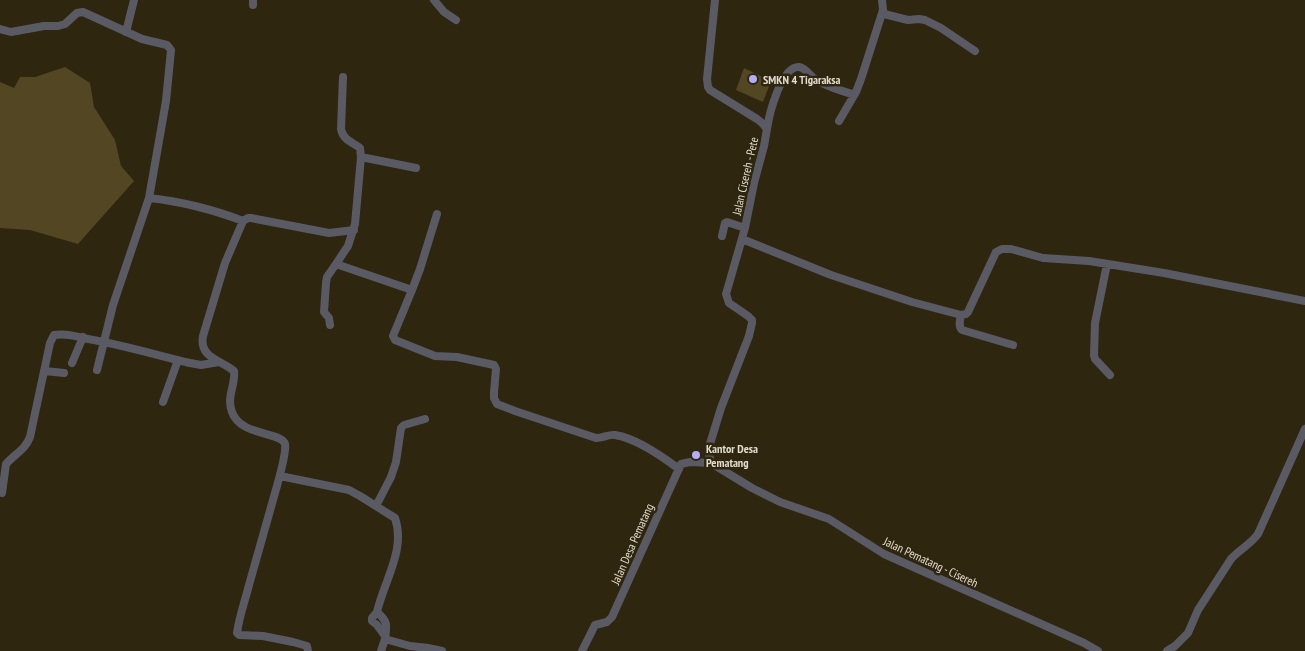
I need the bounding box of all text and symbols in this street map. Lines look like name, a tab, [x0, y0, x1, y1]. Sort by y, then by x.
place label: SMKN 4 Tigaraksa	[763, 72, 841, 87]
marker: SMKN 4 Tigaraksa	[747, 73, 759, 85]
street label: Jalan Cisereh - Pete	[729, 136, 761, 217]
place label: Kantor Desa Pematang	[706, 441, 758, 470]
marker: Kantor Desa Pematang	[690, 449, 702, 461]
street label: Jalan Desa Pematang	[607, 501, 657, 588]
street label: Jalan Pematang - Cisereh	[880, 533, 981, 590]

